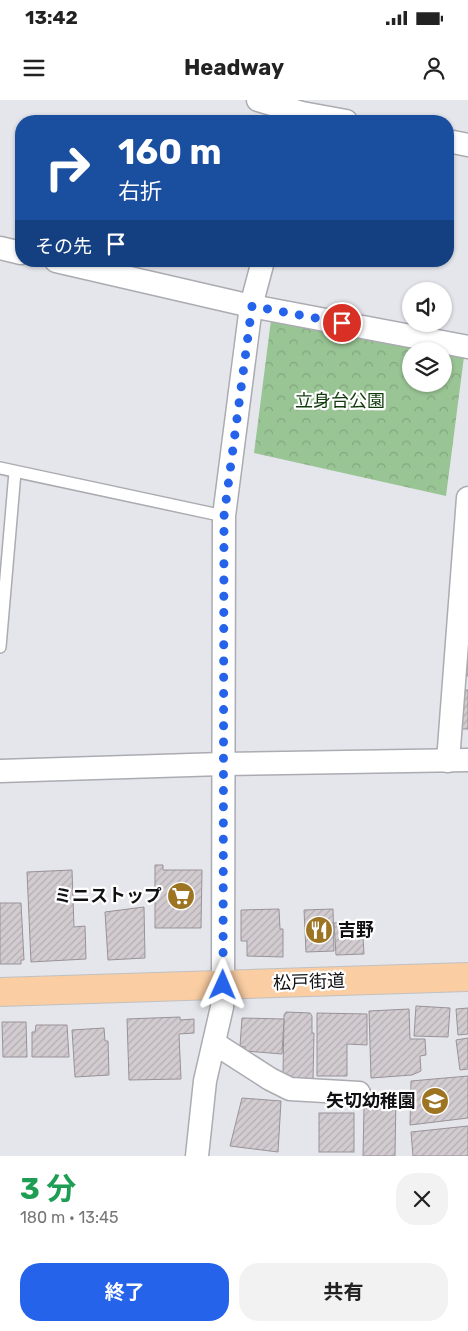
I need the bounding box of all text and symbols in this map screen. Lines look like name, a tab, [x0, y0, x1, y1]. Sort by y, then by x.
text: 13:42	[25, 6, 78, 29]
icon: menu	[20, 54, 48, 82]
text: Headway	[184, 54, 284, 81]
icon: person	[420, 54, 448, 82]
text: 160 m	[118, 131, 222, 173]
icon: right	[35, 135, 100, 200]
text: 右折	[118, 178, 162, 205]
icon: arrive	[102, 230, 130, 258]
text: その先	[35, 235, 92, 258]
map controls	[402, 282, 452, 392]
button: sound	[402, 282, 452, 332]
pin	[321, 302, 363, 344]
icon: arrive	[328, 309, 356, 337]
button: layers	[402, 342, 452, 392]
park label: 立身台公園	[295, 390, 385, 412]
supermarket icon: ミニストップ	[166, 881, 196, 911]
place label: ミニストップ	[54, 885, 162, 907]
restaurant icon: 吉野	[304, 915, 334, 945]
place label: 吉野	[338, 919, 374, 941]
position arrow	[196, 958, 248, 1010]
street label: 松戸街道	[273, 970, 345, 994]
school or university icon: 矢切幼稚園	[420, 1086, 450, 1116]
place label: 矢切幼稚園	[326, 1090, 416, 1112]
text: 3 分	[20, 1171, 76, 1207]
button: close	[396, 1173, 448, 1225]
text: 180 m · 13:45	[20, 1208, 118, 1227]
button: 終了	[20, 1263, 229, 1321]
button: 共有	[239, 1263, 448, 1321]

